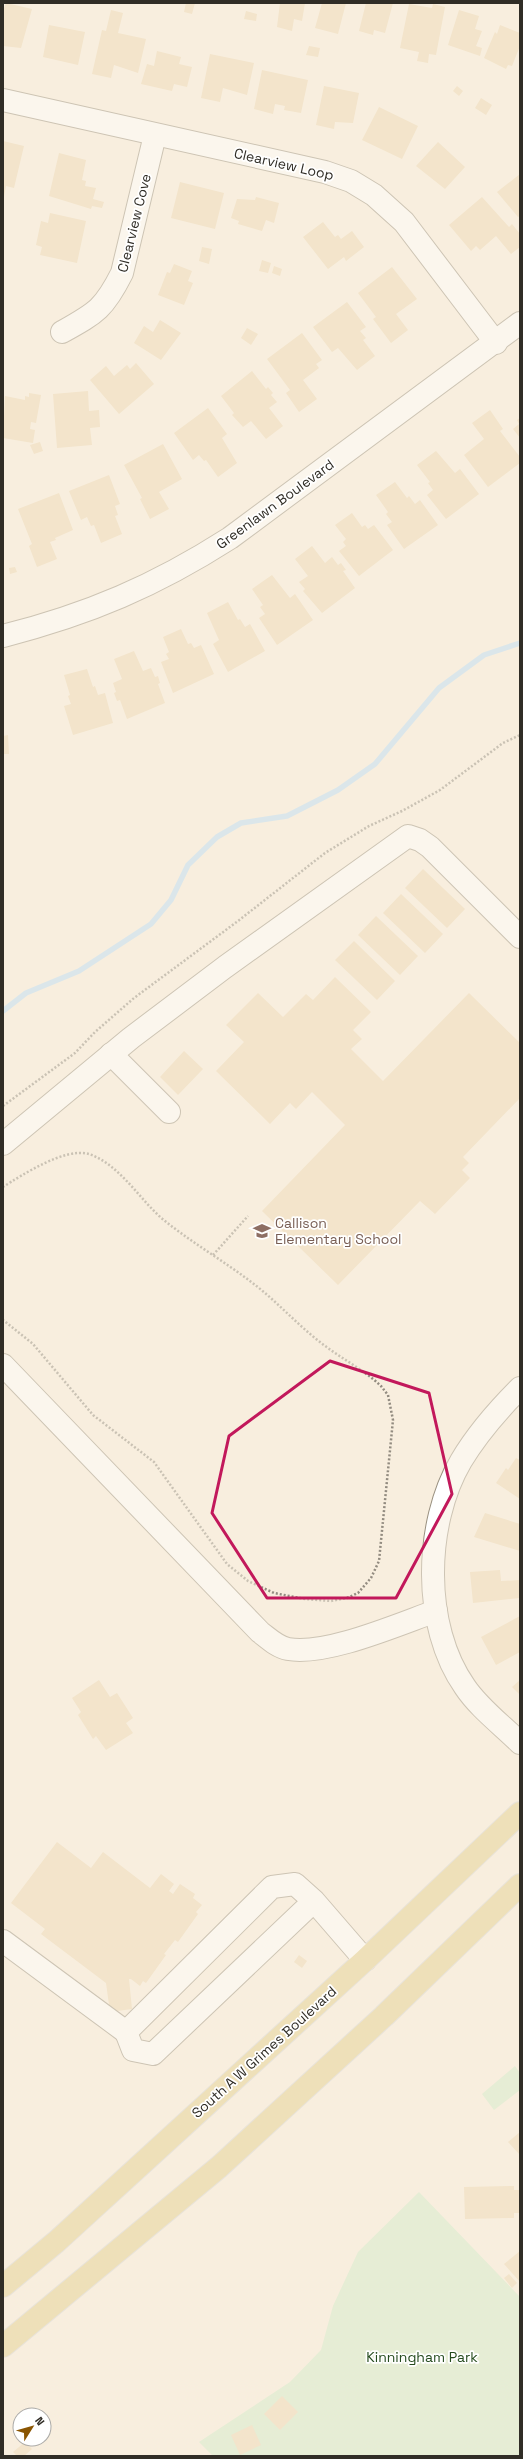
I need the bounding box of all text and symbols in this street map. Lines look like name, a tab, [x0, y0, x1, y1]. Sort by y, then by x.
street label: Clearview Loop	[232, 144, 336, 184]
street label: Clearview Cove	[113, 172, 155, 274]
street label: Greenlawn Boulevard	[212, 455, 338, 553]
place label: Callison Elementary School	[275, 1214, 401, 1248]
school or university icon: Callison Elementary School	[252, 1221, 272, 1241]
street label: South A W Grimes Boulevard	[188, 1982, 340, 2122]
park label: Kinningham Park	[366, 2348, 478, 2366]
north arrow	[12, 2407, 52, 2447]
text: N	[32, 2414, 48, 2428]

